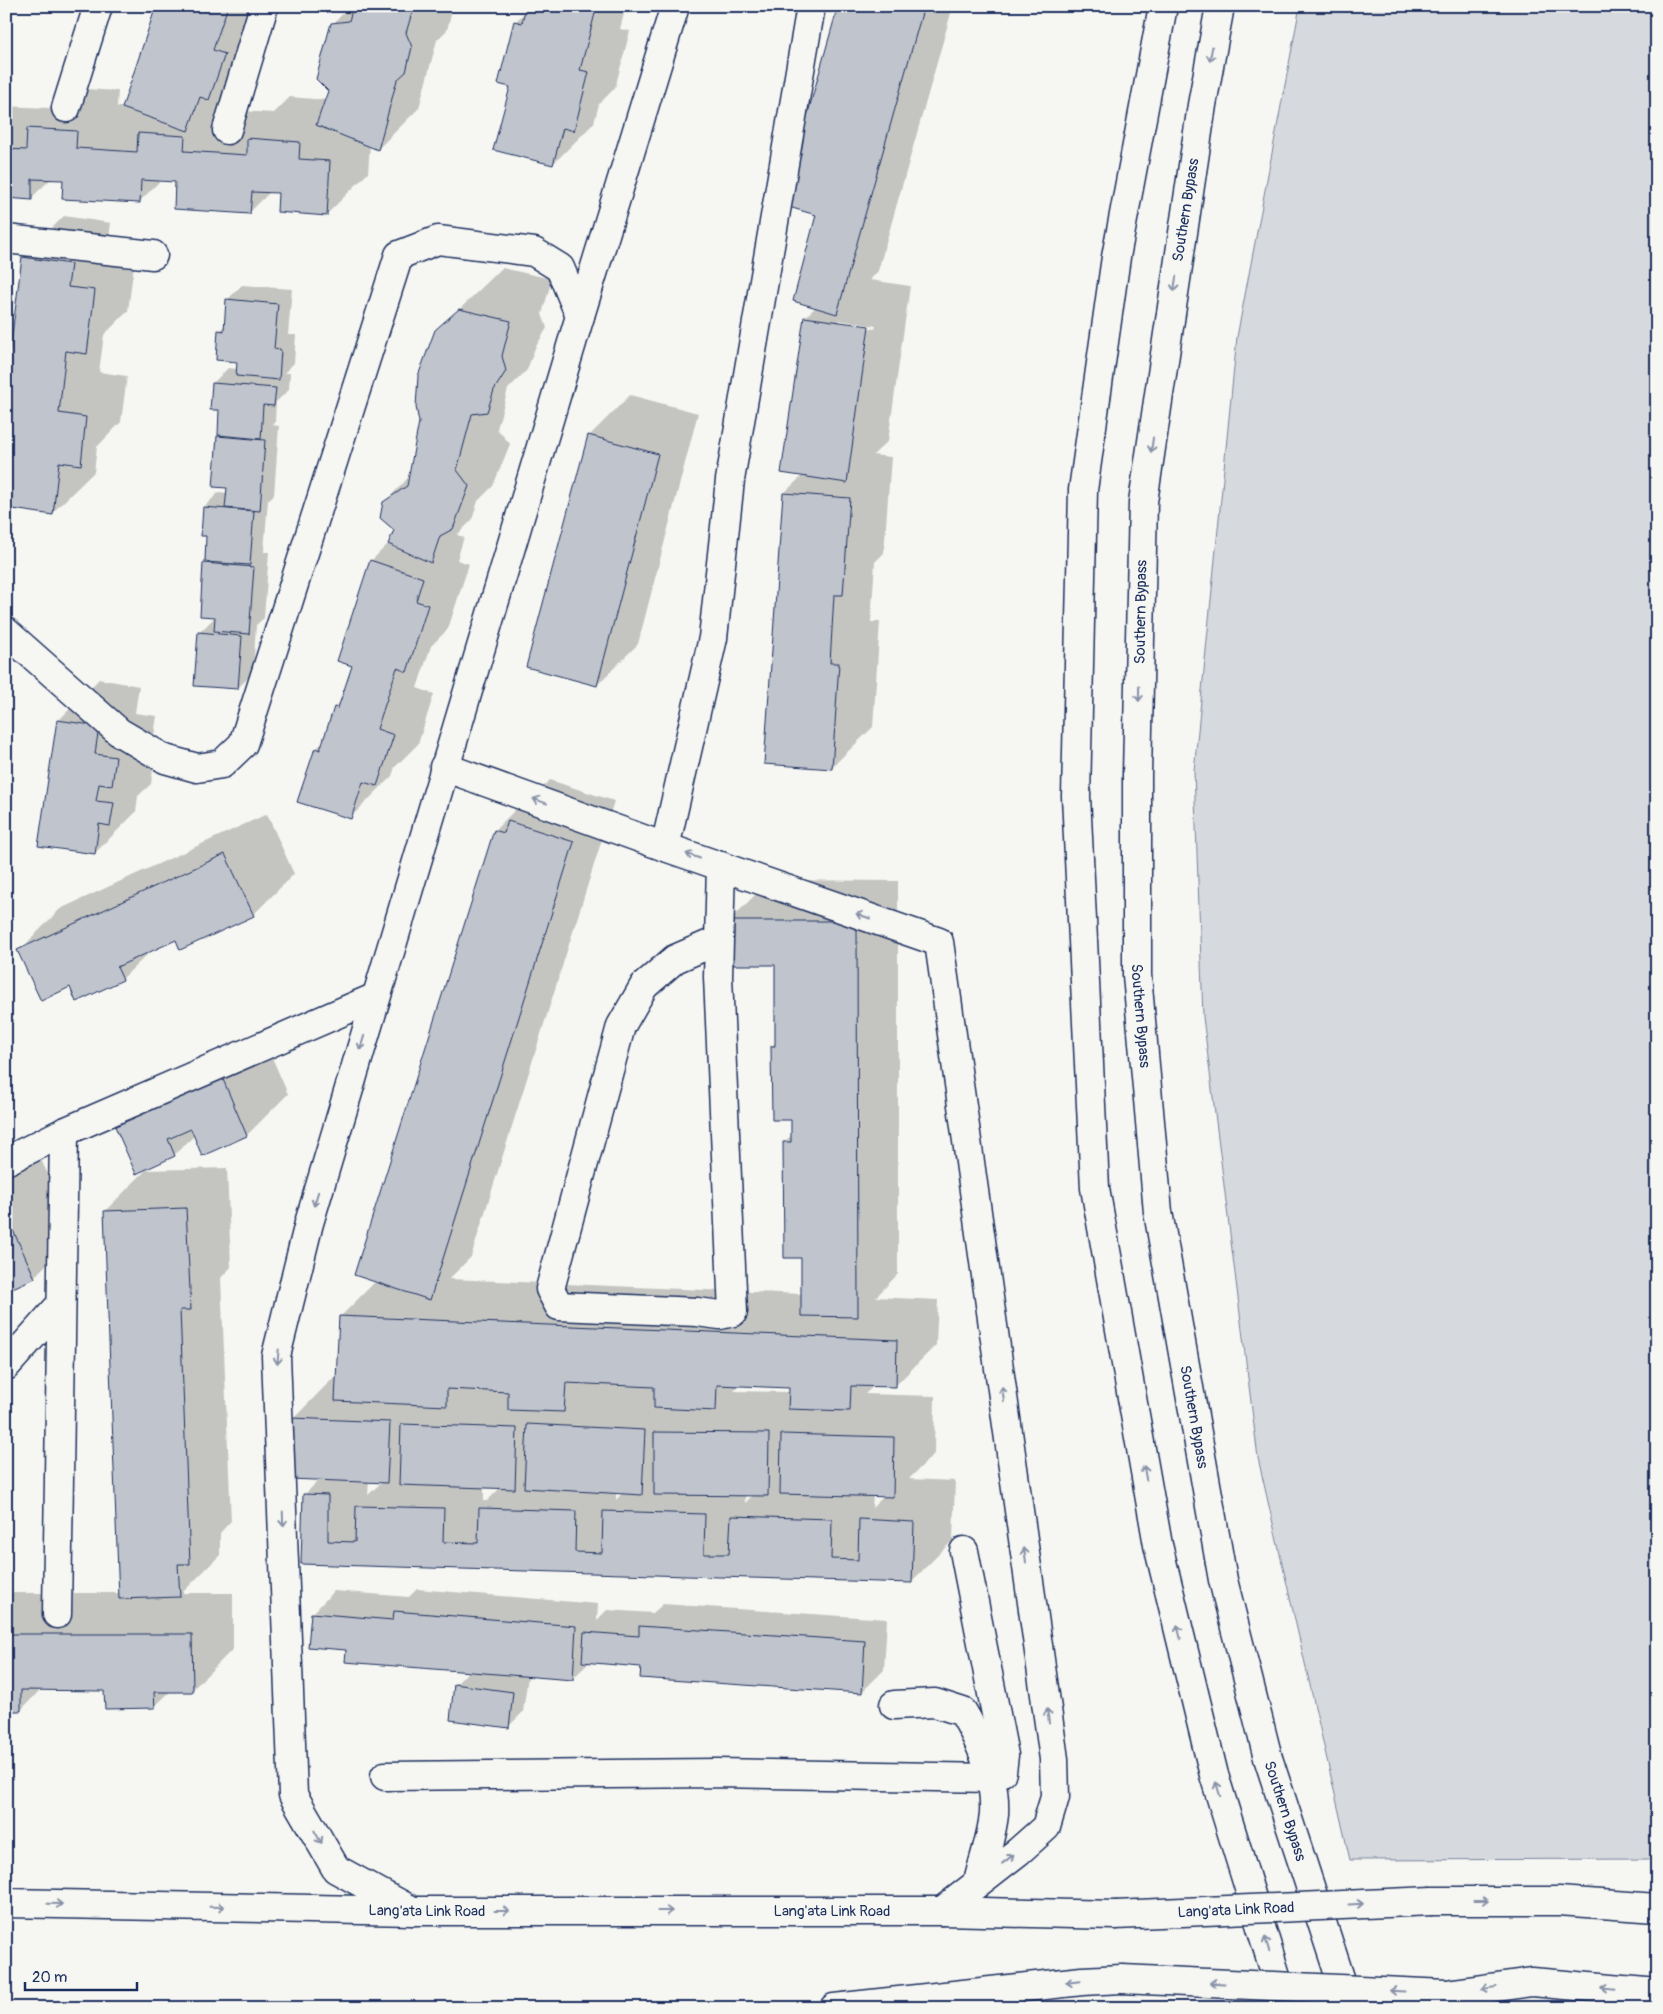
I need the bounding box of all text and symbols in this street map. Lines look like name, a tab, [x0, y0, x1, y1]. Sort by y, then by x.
one-way arrow	[1206, 46, 1216, 62]
street label: Southern Bypass	[1168, 157, 1204, 263]
one-way arrow	[1170, 275, 1180, 291]
one-way arrow	[1146, 436, 1156, 452]
street label: Southern Bypass	[1131, 559, 1151, 664]
one-way arrow	[1134, 686, 1144, 702]
one-way arrow	[533, 796, 548, 805]
one-way arrow	[685, 851, 701, 861]
one-way arrow	[856, 911, 871, 920]
street label: Southern Bypass	[1127, 964, 1155, 1069]
one-way arrow	[357, 1035, 367, 1051]
one-way arrow	[310, 1191, 320, 1207]
one-way arrow	[273, 1349, 282, 1365]
street label: Southern Bypass	[1176, 1364, 1213, 1470]
one-way arrow	[997, 1386, 1007, 1402]
one-way arrow	[1140, 1465, 1150, 1481]
one-way arrow	[278, 1511, 287, 1527]
one-way arrow	[1020, 1547, 1030, 1563]
one-way arrow	[1174, 1624, 1183, 1640]
one-way arrow	[1042, 1708, 1052, 1724]
street label: Southern Bypass	[1260, 1758, 1311, 1864]
one-way arrow	[1213, 1782, 1223, 1798]
one-way arrow	[313, 1830, 323, 1844]
one-way arrow	[1001, 1854, 1015, 1864]
one-way arrow	[1472, 1896, 1488, 1906]
street label: Lang'ata Link Road	[1177, 1898, 1295, 1922]
one-way arrow	[47, 1899, 63, 1908]
one-way arrow	[1348, 1900, 1364, 1909]
street label: Lang'ata Link Road	[368, 1901, 485, 1921]
one-way arrow	[209, 1902, 225, 1912]
street label: Lang'ata Link Road	[773, 1902, 890, 1921]
one-way arrow	[494, 1906, 510, 1916]
one-way arrow	[656, 1906, 673, 1916]
one-way arrow	[1261, 1937, 1271, 1953]
scale bar	[25, 1959, 138, 1991]
text: 20 m	[32, 1968, 67, 1987]
one-way arrow	[1065, 1977, 1081, 1987]
one-way arrow	[1210, 1979, 1226, 1988]
one-way arrow	[1481, 1983, 1497, 1993]
one-way arrow	[1600, 1984, 1616, 1993]
one-way arrow	[1389, 1987, 1405, 1996]

